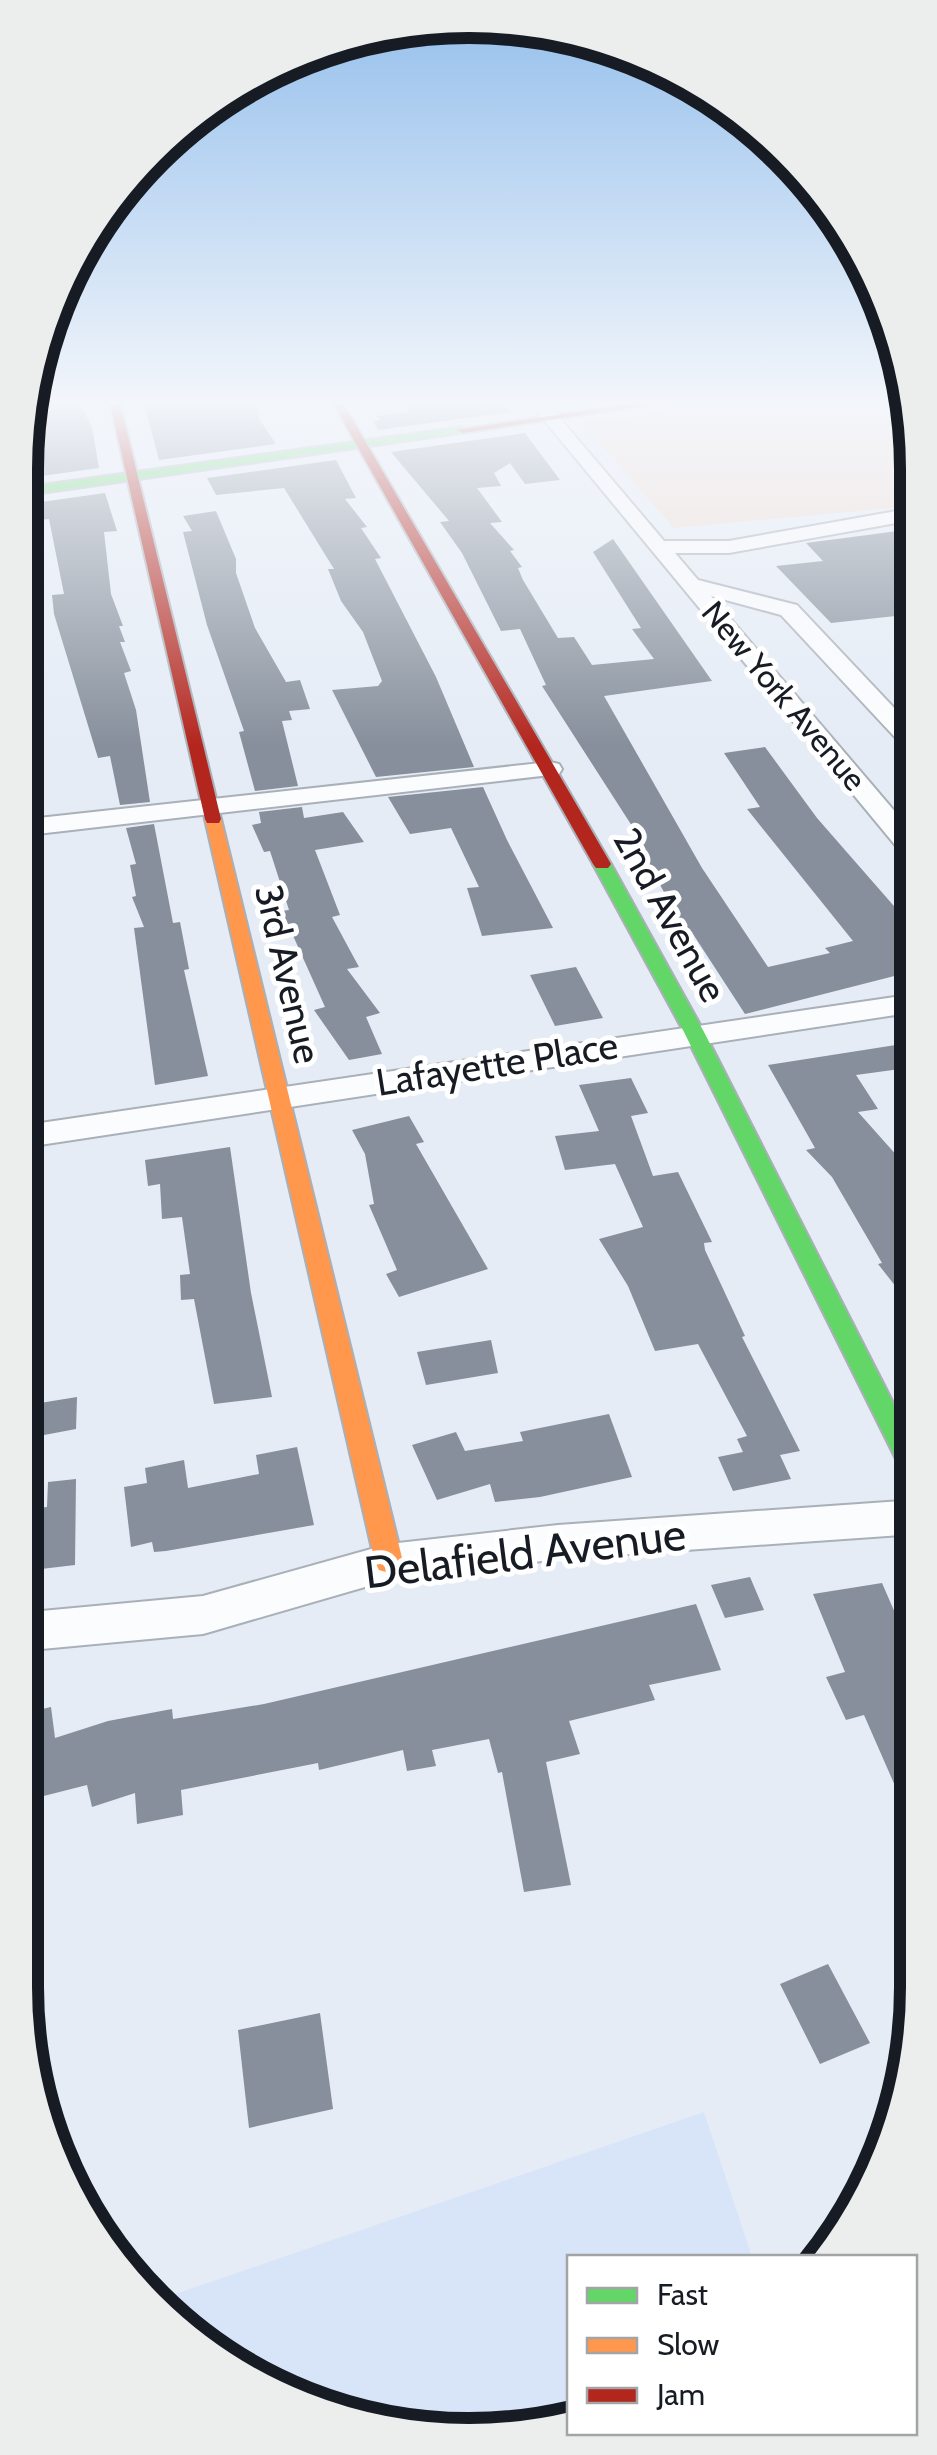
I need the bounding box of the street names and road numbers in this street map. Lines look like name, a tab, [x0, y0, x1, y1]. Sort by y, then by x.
street label: New York Avenue	[694, 593, 875, 798]
street label: 2nd Avenue	[604, 820, 737, 1010]
street label: 3rd Avenue	[245, 880, 332, 1068]
street label: Lafayette Place	[373, 1021, 621, 1106]
street label: Delafield Avenue	[361, 1507, 689, 1599]

